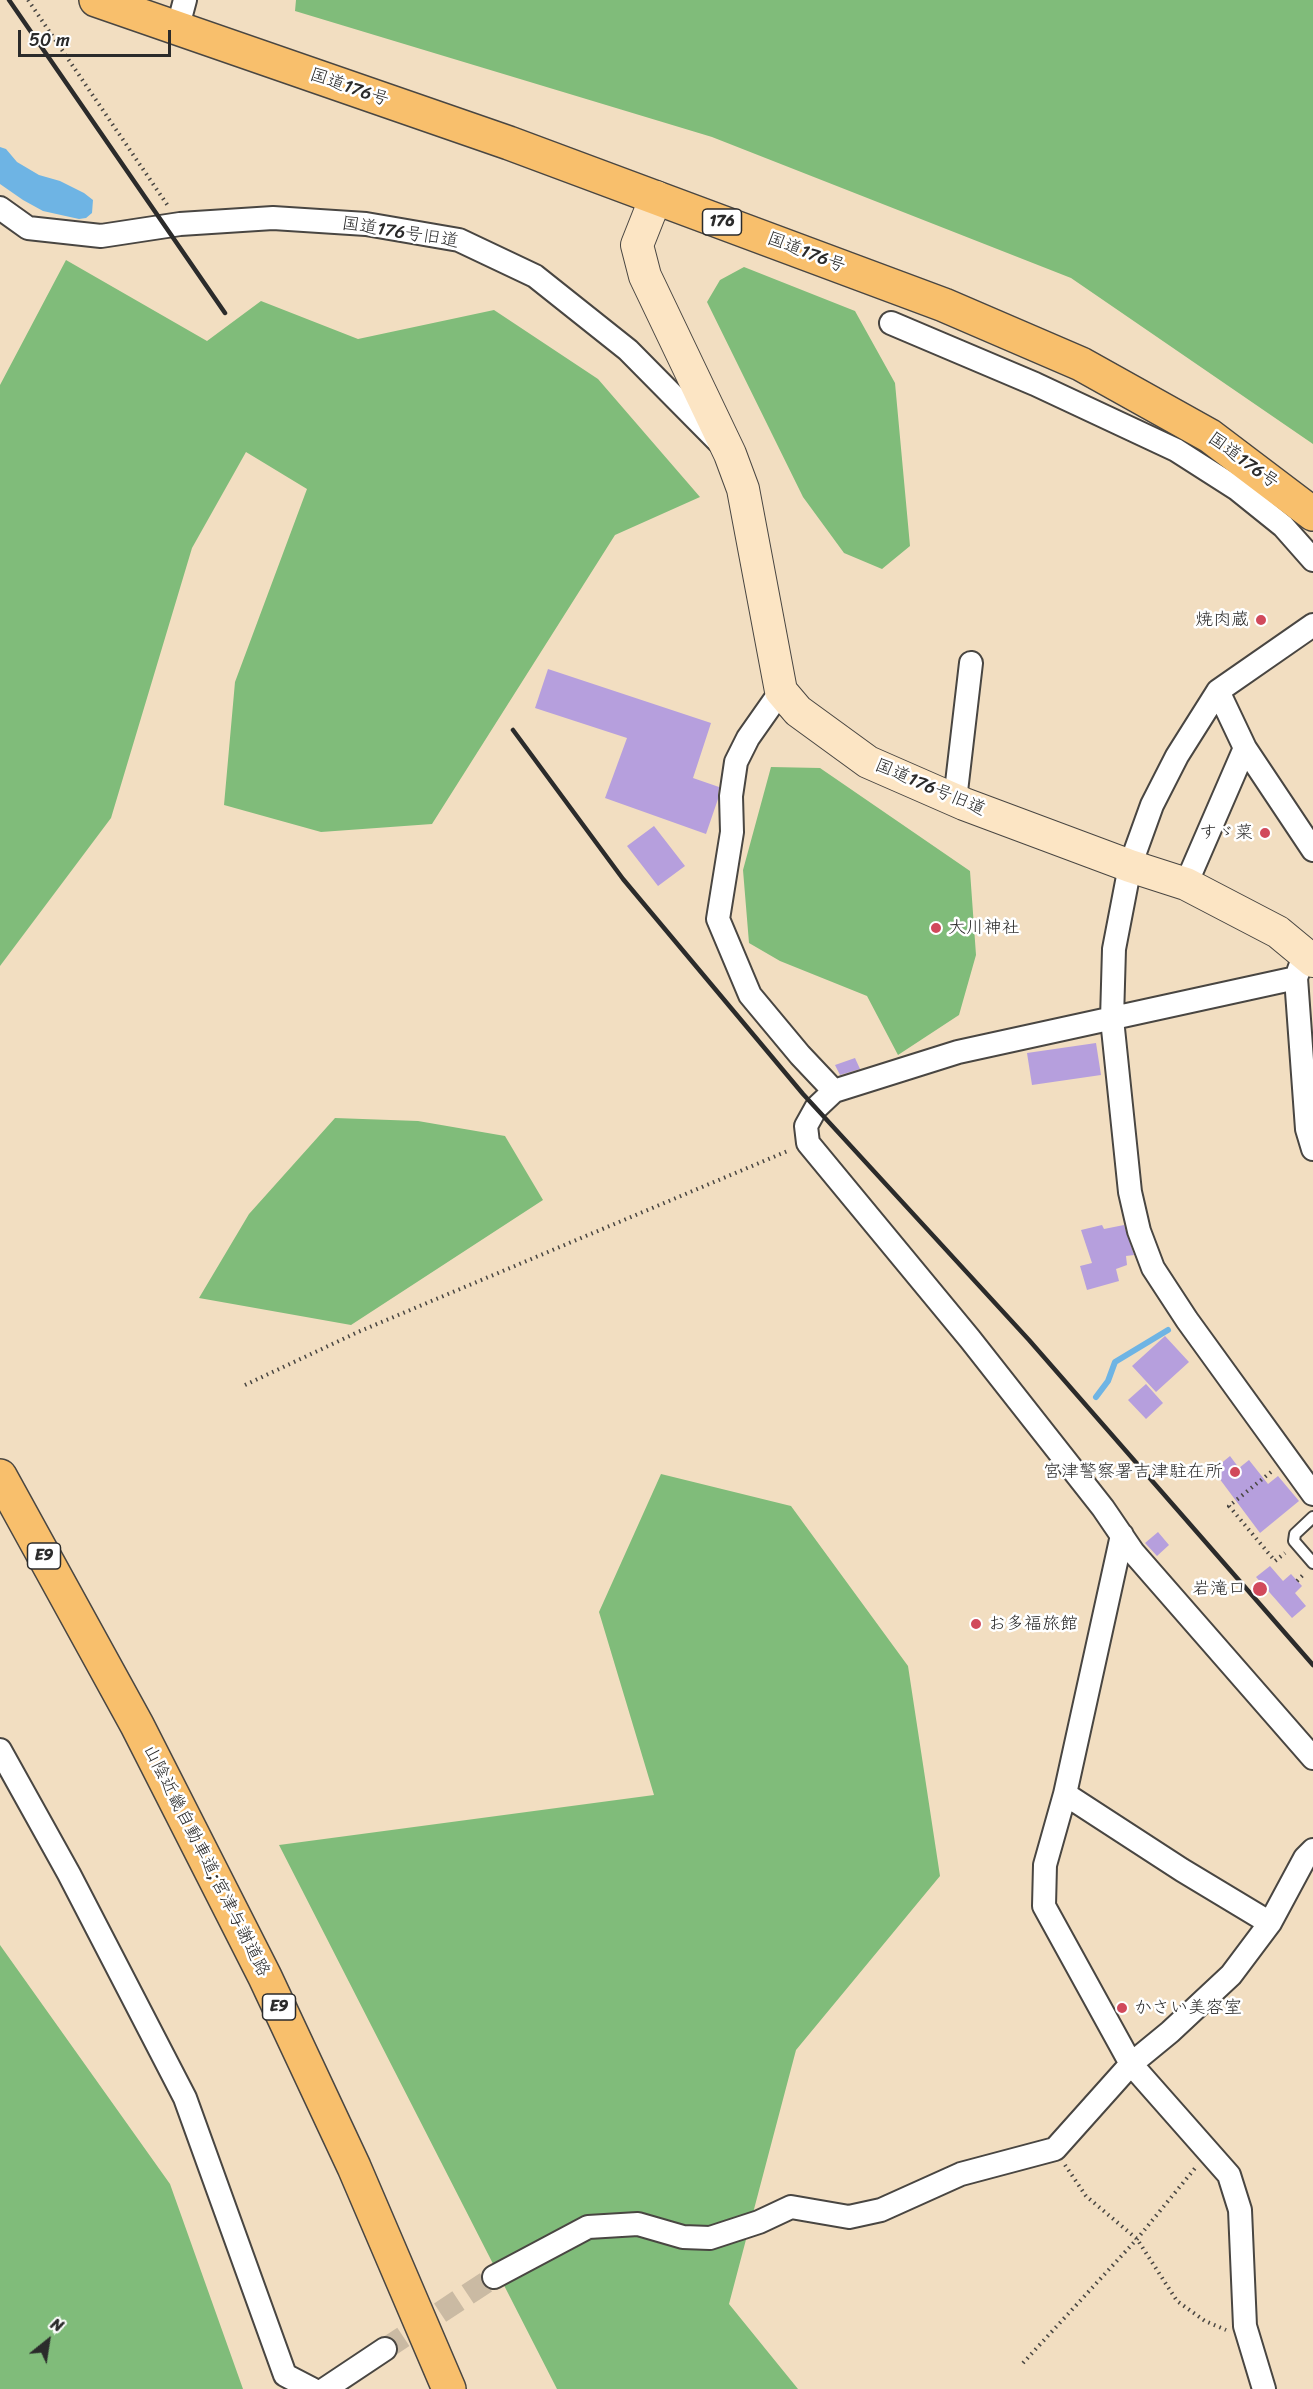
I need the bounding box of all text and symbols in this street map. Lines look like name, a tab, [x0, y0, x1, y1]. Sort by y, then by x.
scale bar	[21, 18, 174, 56]
text: 50 m	[29, 24, 70, 56]
street label: 国道176号	[307, 64, 391, 112]
road number: 176	[702, 209, 742, 235]
street label: 国道176号旧道	[340, 213, 460, 253]
street label: 国道176号	[764, 228, 848, 278]
street label: 国道176号	[1203, 428, 1283, 494]
place label: 焼肉蔵	[1195, 609, 1249, 631]
marker: 焼肉蔵	[1254, 613, 1268, 627]
street label: 国道176号旧道	[871, 755, 989, 821]
place label: すゞ菜	[1199, 822, 1253, 844]
marker: すゞ菜	[1258, 826, 1272, 840]
place label: 大川神社	[948, 917, 1020, 939]
marker: 大川神社	[929, 921, 943, 935]
place label: 宮津警察署吉津駐在所	[1043, 1461, 1223, 1483]
marker: 宮津警察署吉津駐在所	[1228, 1465, 1242, 1479]
road number: E9	[28, 1543, 60, 1569]
place label: 岩滝口	[1192, 1578, 1246, 1600]
marker: 岩滝口	[1251, 1580, 1269, 1598]
place label: お多福旅館	[988, 1613, 1078, 1635]
marker: お多福旅館	[969, 1617, 983, 1631]
street label: 山陰近畿自動車道;宮津与謝道路	[138, 1741, 274, 1981]
road number: E9	[262, 1994, 296, 2020]
place label: かさい美容室	[1134, 1997, 1242, 2019]
marker: かさい美容室	[1115, 2001, 1129, 2015]
text: N	[45, 2310, 69, 2340]
north arrow	[18, 2311, 78, 2371]

